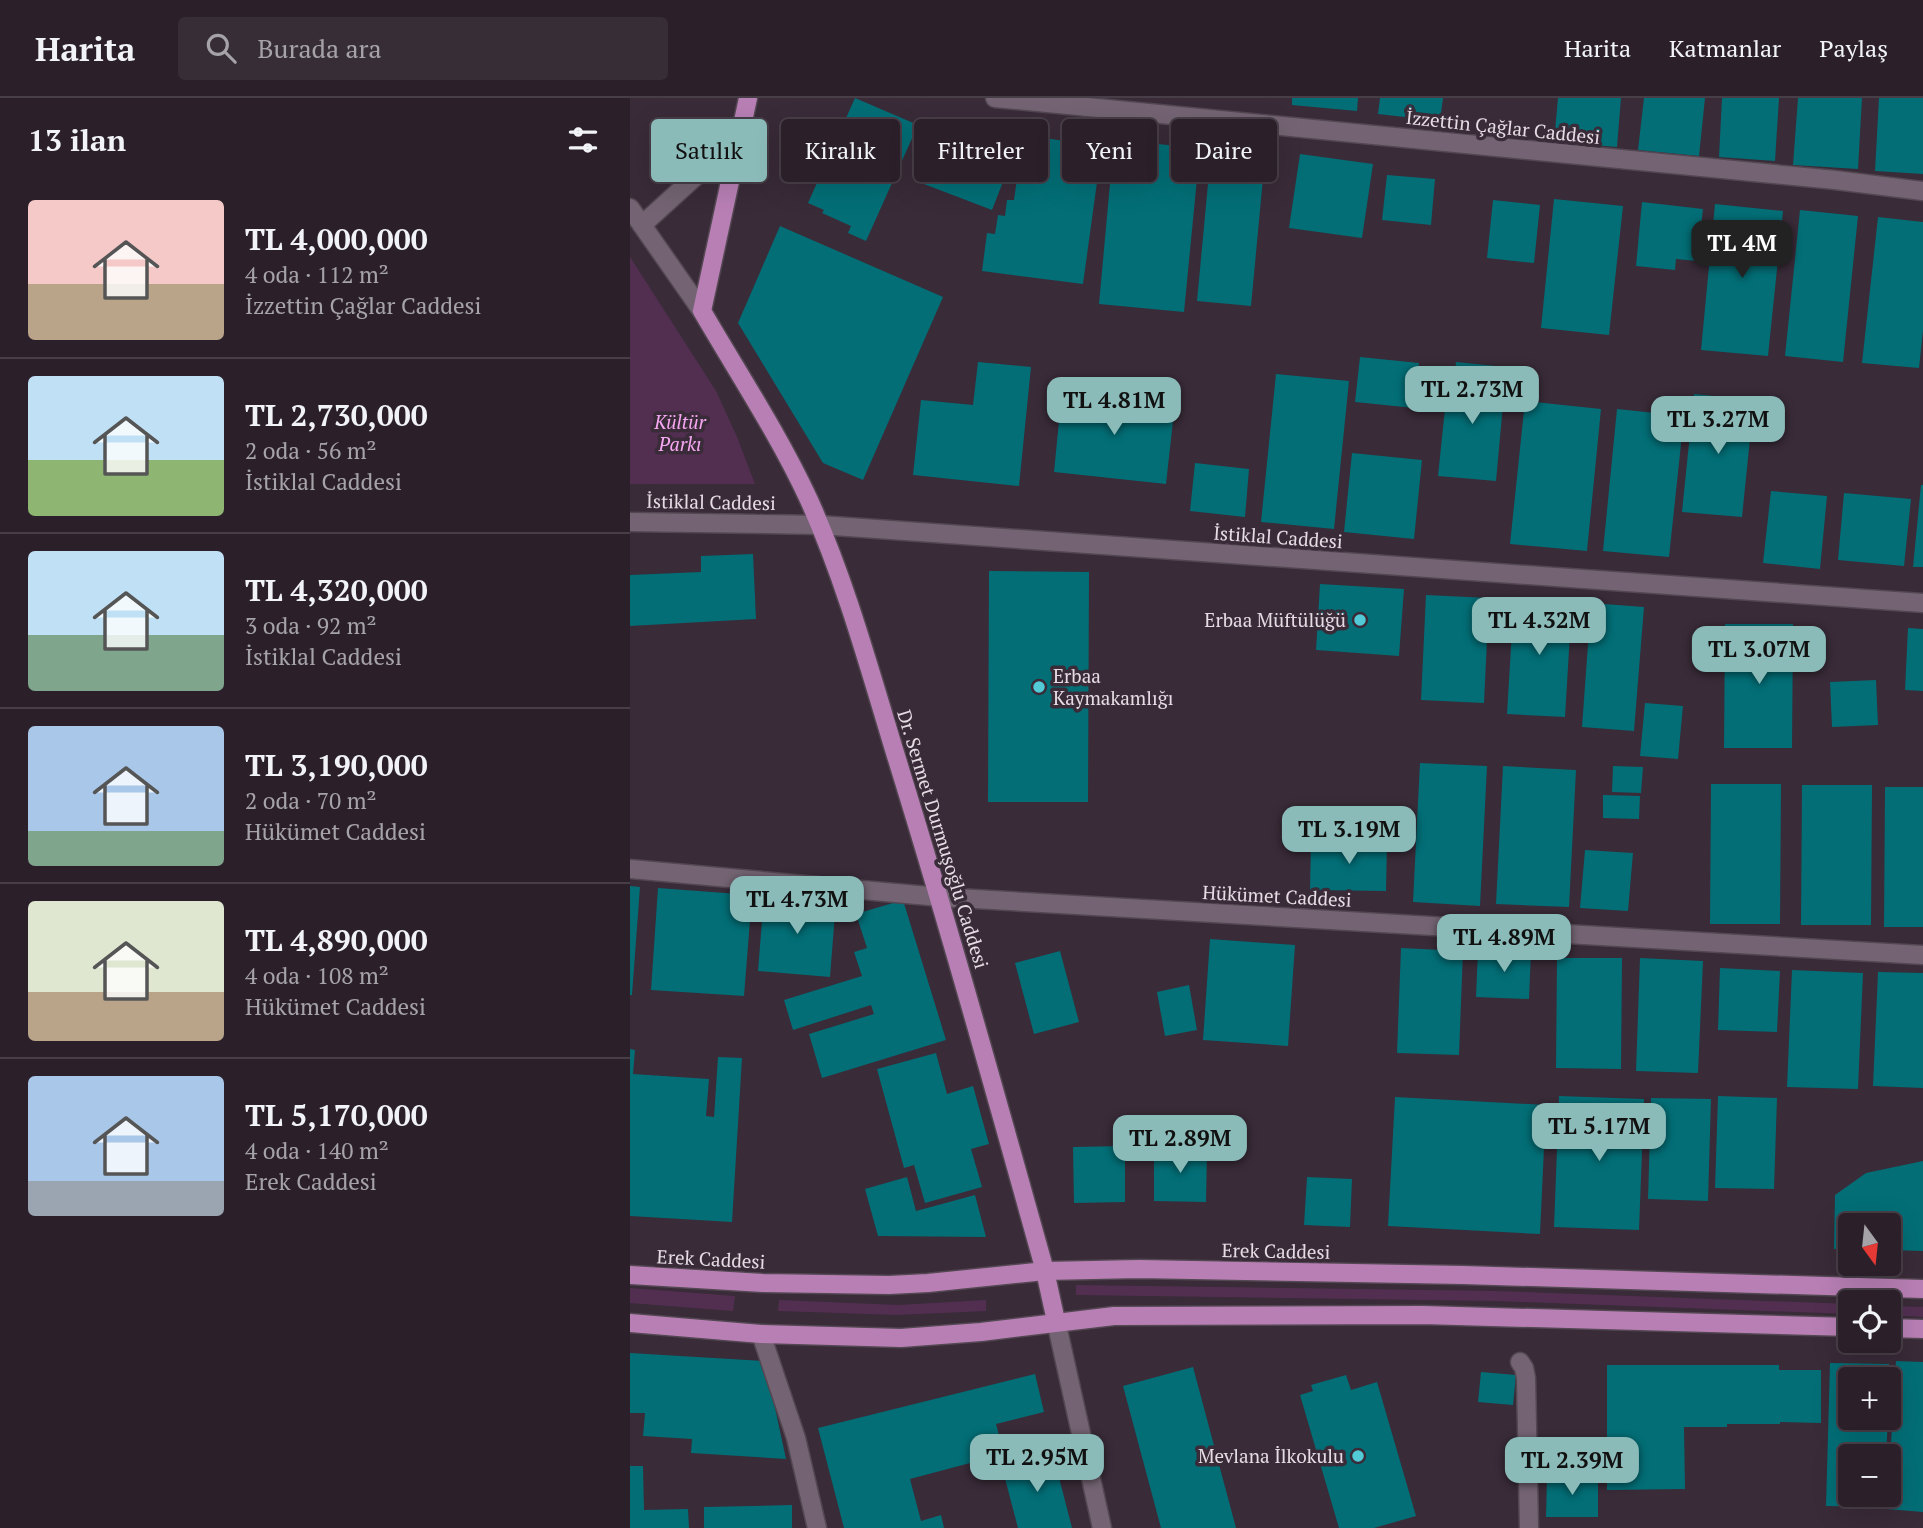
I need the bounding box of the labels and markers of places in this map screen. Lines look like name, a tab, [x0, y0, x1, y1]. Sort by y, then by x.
pin: TL 4M	[1693, 220, 1791, 280]
pin: TL 2.73M	[1400, 366, 1544, 426]
pin: TL 4.81M	[1042, 378, 1186, 437]
pin: TL 3.27M	[1646, 396, 1790, 456]
pin: TL 4.32M	[1467, 598, 1611, 657]
place label: Erbaa Müftülüğü	[1204, 607, 1346, 632]
marker: Erbaa Müftülüğü	[1352, 612, 1368, 628]
pin: TL 3.07M	[1687, 626, 1831, 686]
place label: Erbaa Kaymakamlığı	[1053, 663, 1173, 710]
marker: Erbaa Kaymakamlığı	[1031, 679, 1047, 695]
pin: TL 3.19M	[1277, 806, 1421, 866]
pin: TL 4.73M	[725, 876, 869, 936]
pin: TL 4.89M	[1432, 914, 1576, 974]
pin: TL 5.17M	[1527, 1104, 1671, 1163]
pin: TL 2.89M	[1108, 1116, 1252, 1175]
pin: TL 2.95M	[965, 1434, 1109, 1494]
pin: TL 2.39M	[1500, 1438, 1644, 1497]
place label: Mevlana İlkokulu	[1198, 1443, 1344, 1468]
marker: Mevlana İlkokulu	[1350, 1448, 1366, 1464]

